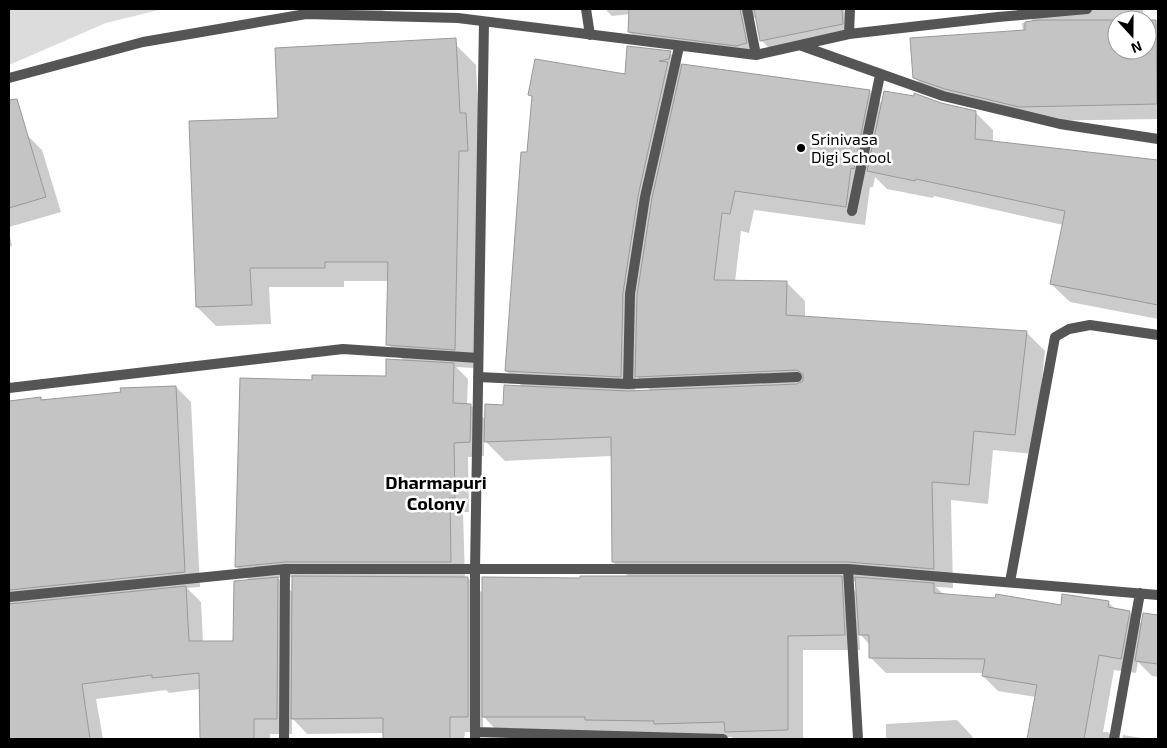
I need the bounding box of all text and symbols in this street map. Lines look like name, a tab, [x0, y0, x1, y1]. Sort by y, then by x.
north arrow	[1107, 10, 1157, 60]
text: N	[1129, 38, 1145, 57]
place label: Srinivasa Digi School	[811, 129, 891, 166]
marker: Srinivasa Digi School	[795, 142, 807, 154]
district label: Dharmapuri Colony	[385, 471, 487, 514]

